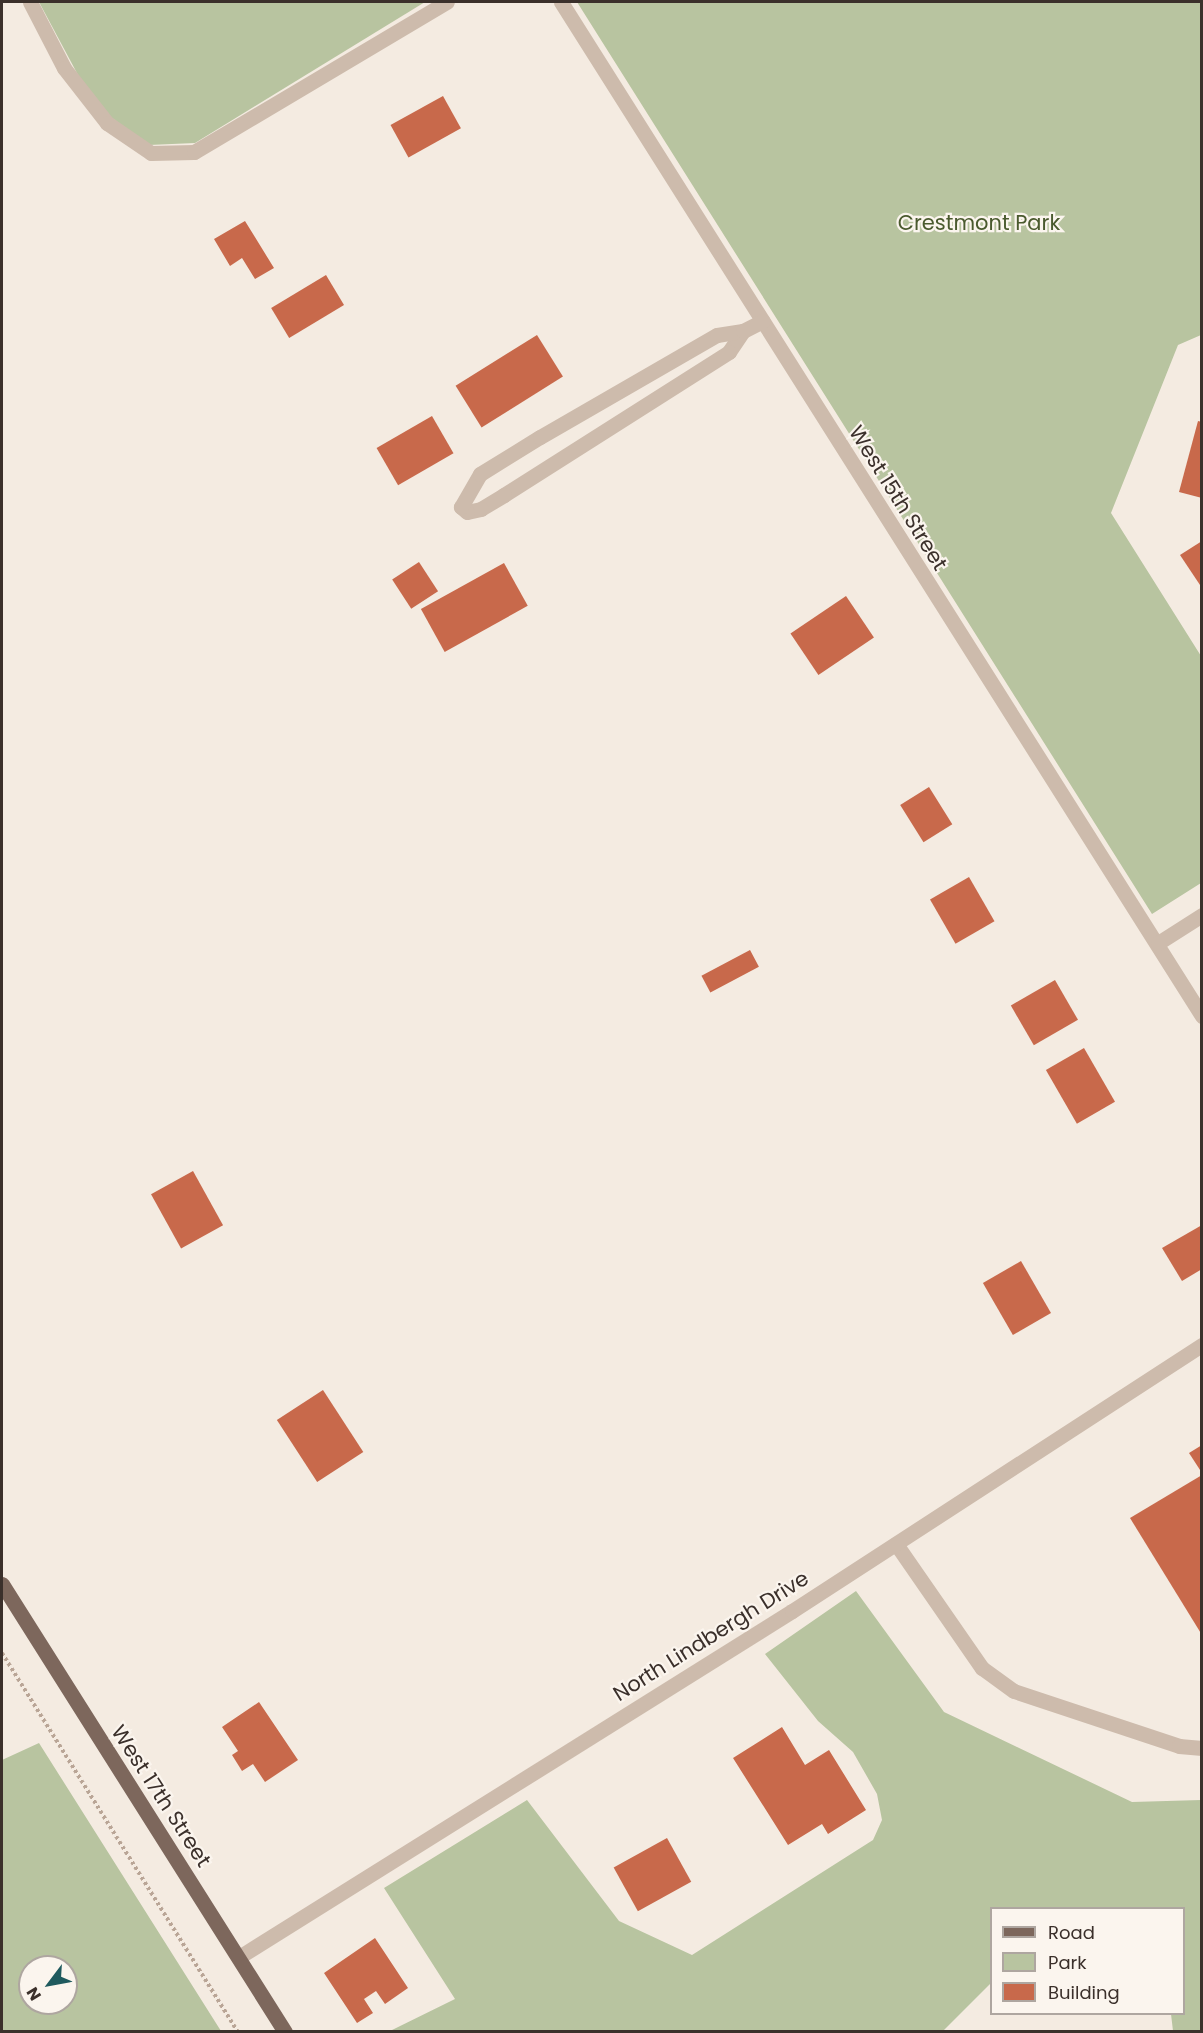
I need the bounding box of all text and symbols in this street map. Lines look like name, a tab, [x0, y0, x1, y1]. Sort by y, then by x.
park label: Crestmont Park	[898, 210, 1060, 236]
street label: West 15th Street	[843, 421, 953, 575]
street label: North Lindbergh Drive	[609, 1566, 813, 1706]
street label: West 17th Street	[106, 1720, 216, 1872]
legend	[990, 1907, 1185, 2015]
text: Road	[1048, 1920, 1095, 1945]
text: Park	[1048, 1950, 1087, 1975]
north arrow	[18, 1955, 78, 2015]
text: Building	[1048, 1980, 1120, 2005]
text: N	[21, 1983, 47, 2005]

